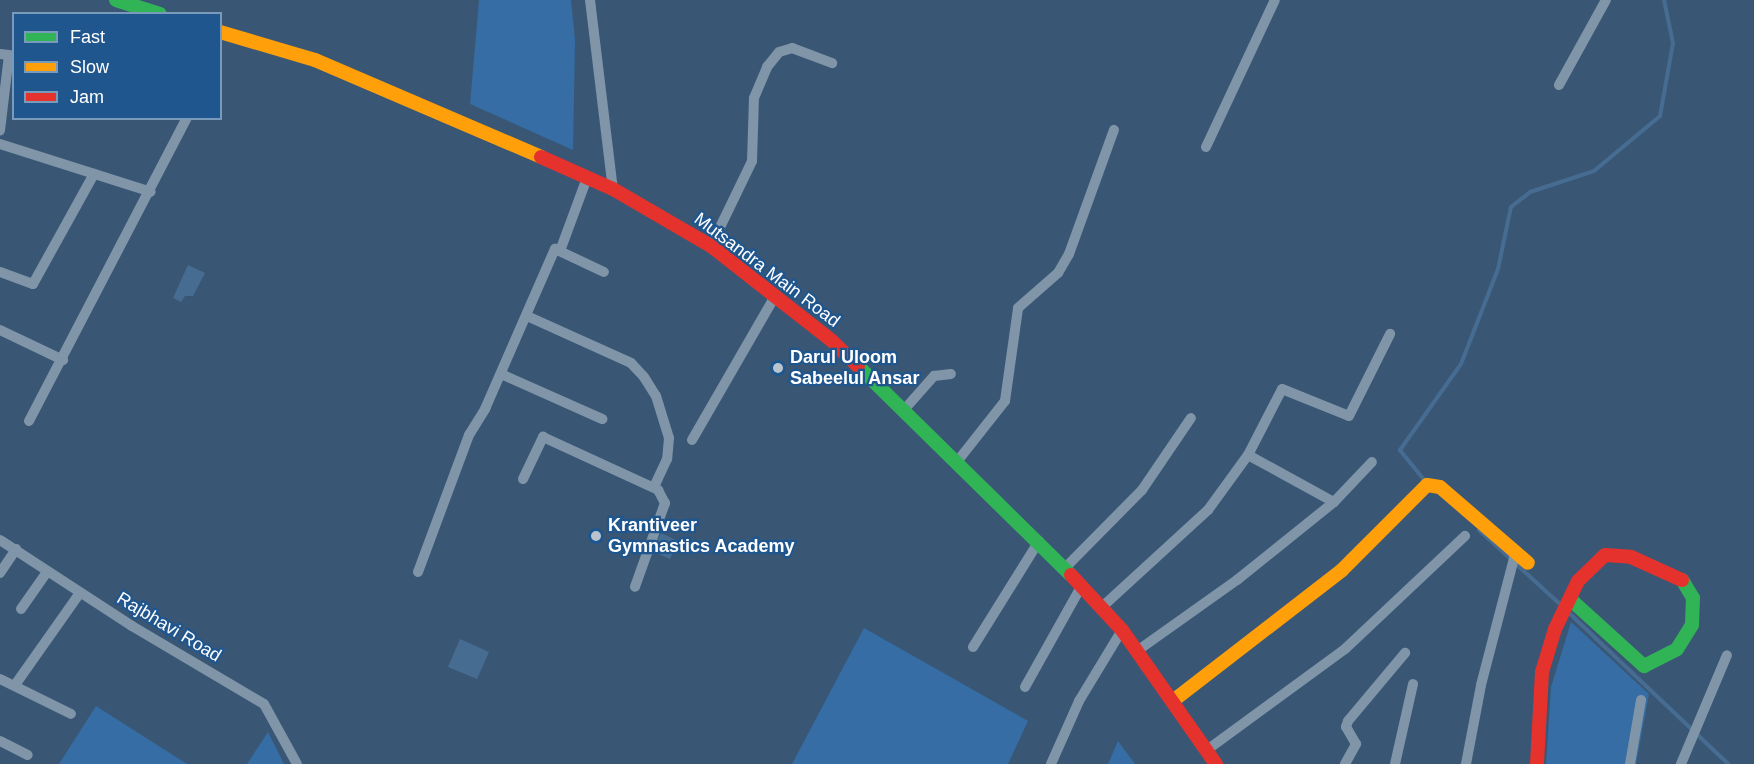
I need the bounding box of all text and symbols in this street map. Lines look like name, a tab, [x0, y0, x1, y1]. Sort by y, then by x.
legend	[12, 12, 222, 120]
text: Fast	[70, 27, 105, 47]
text: Slow	[70, 57, 109, 77]
text: Jam	[70, 87, 104, 107]
street label: Mutsandra Main Road	[690, 208, 844, 332]
place label: Darul Uloom Sabeelul Ansar	[790, 347, 920, 389]
marker: Darul Uloom Sabeelul Ansar	[771, 361, 785, 375]
place label: Krantiveer Gymnastics Academy	[608, 515, 795, 558]
marker: Krantiveer Gymnastics Academy	[589, 529, 603, 543]
street label: Rajbhavi Road	[113, 587, 225, 667]

